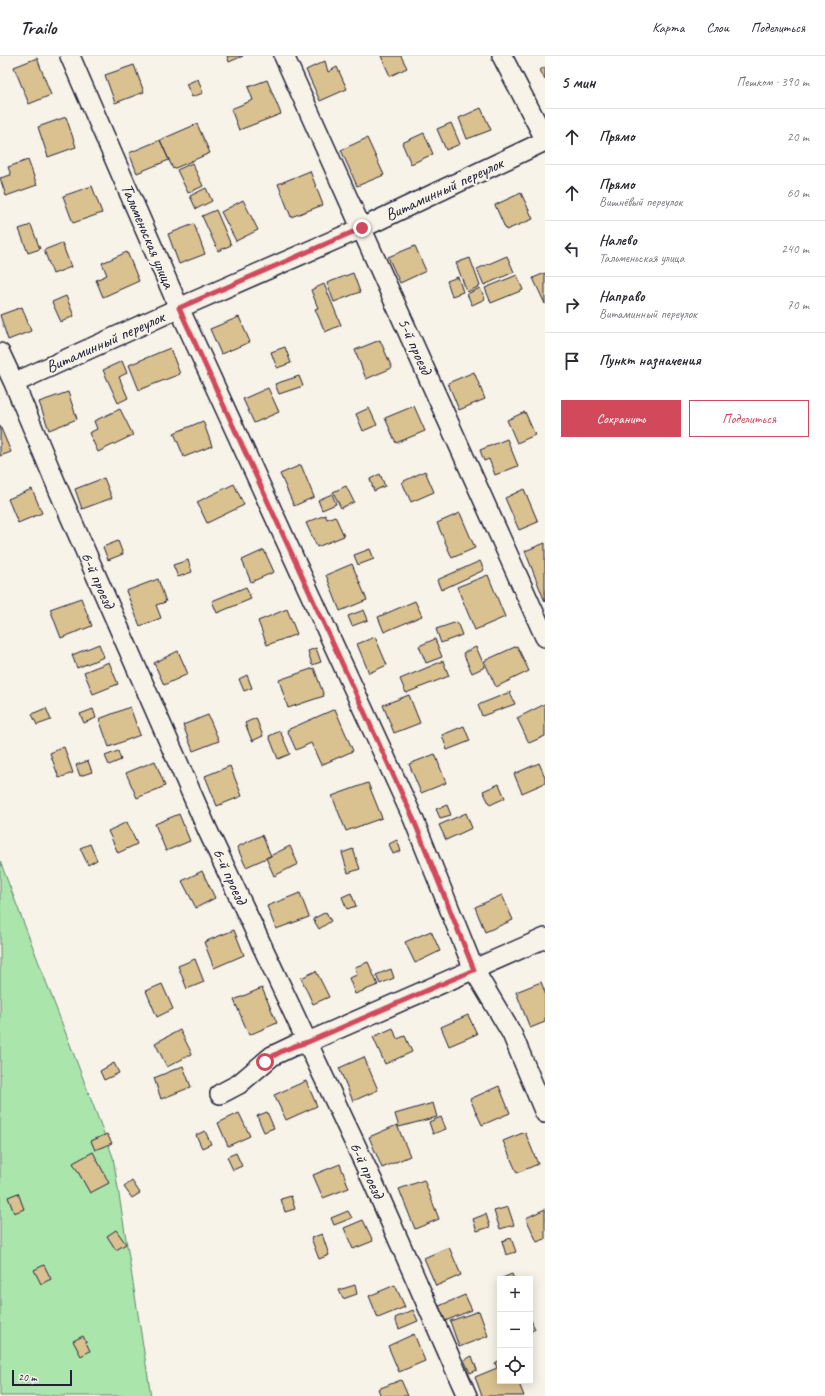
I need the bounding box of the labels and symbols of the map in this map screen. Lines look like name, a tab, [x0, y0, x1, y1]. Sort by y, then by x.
street label: Витаминный переулок	[382, 152, 508, 226]
street label: Тальменьская улица	[117, 180, 180, 293]
route end	[353, 219, 371, 237]
street label: Витаминный переулок	[42, 306, 169, 378]
street label: 5-й проезд	[393, 314, 438, 379]
street label: 6-й проезд	[76, 548, 121, 613]
street label: 6-й проезд	[208, 844, 253, 909]
route start	[256, 1053, 274, 1071]
street label: 6-й проезд	[345, 1138, 390, 1203]
scale bar	[12, 1368, 72, 1387]

